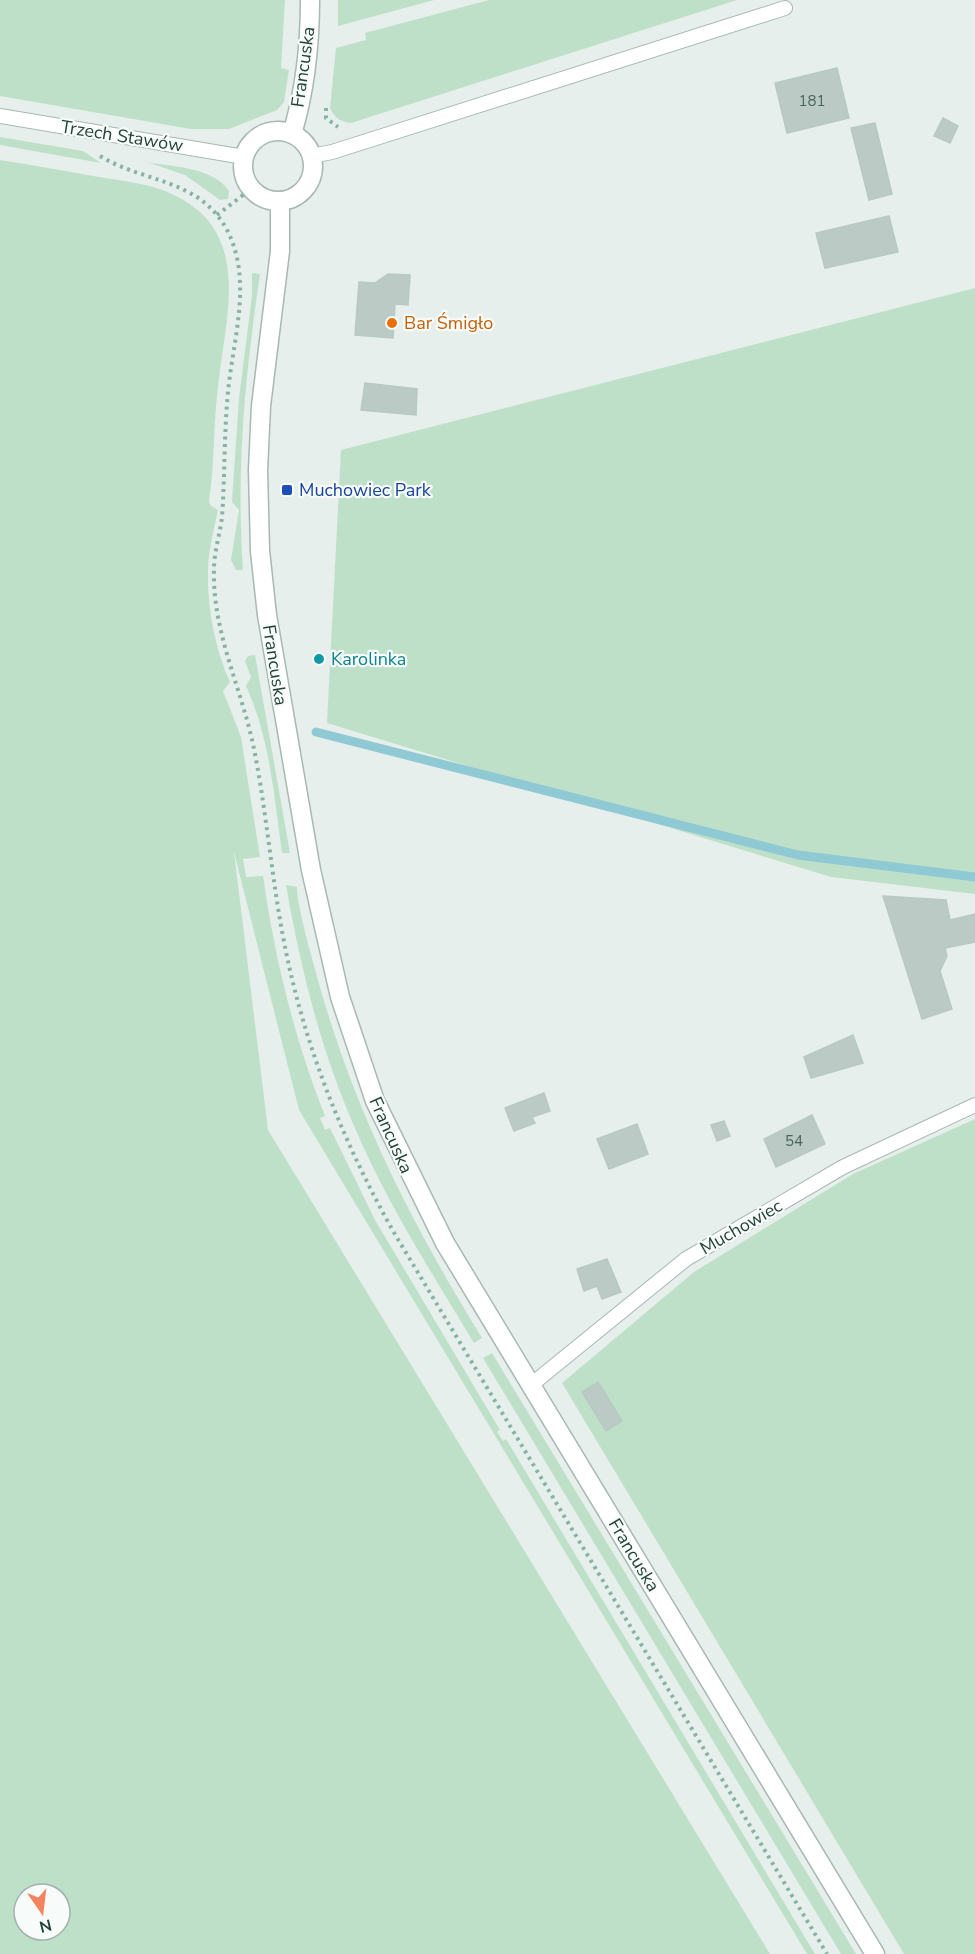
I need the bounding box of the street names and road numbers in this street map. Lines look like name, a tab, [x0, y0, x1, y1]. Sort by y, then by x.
street label: Francuska	[285, 25, 321, 109]
street label: Trzech Stawów	[59, 114, 185, 158]
street label: Francuska	[257, 623, 293, 707]
street label: Francuska	[363, 1093, 419, 1177]
street label: Muchowiec	[696, 1194, 786, 1260]
street label: Francuska	[603, 1514, 665, 1596]

